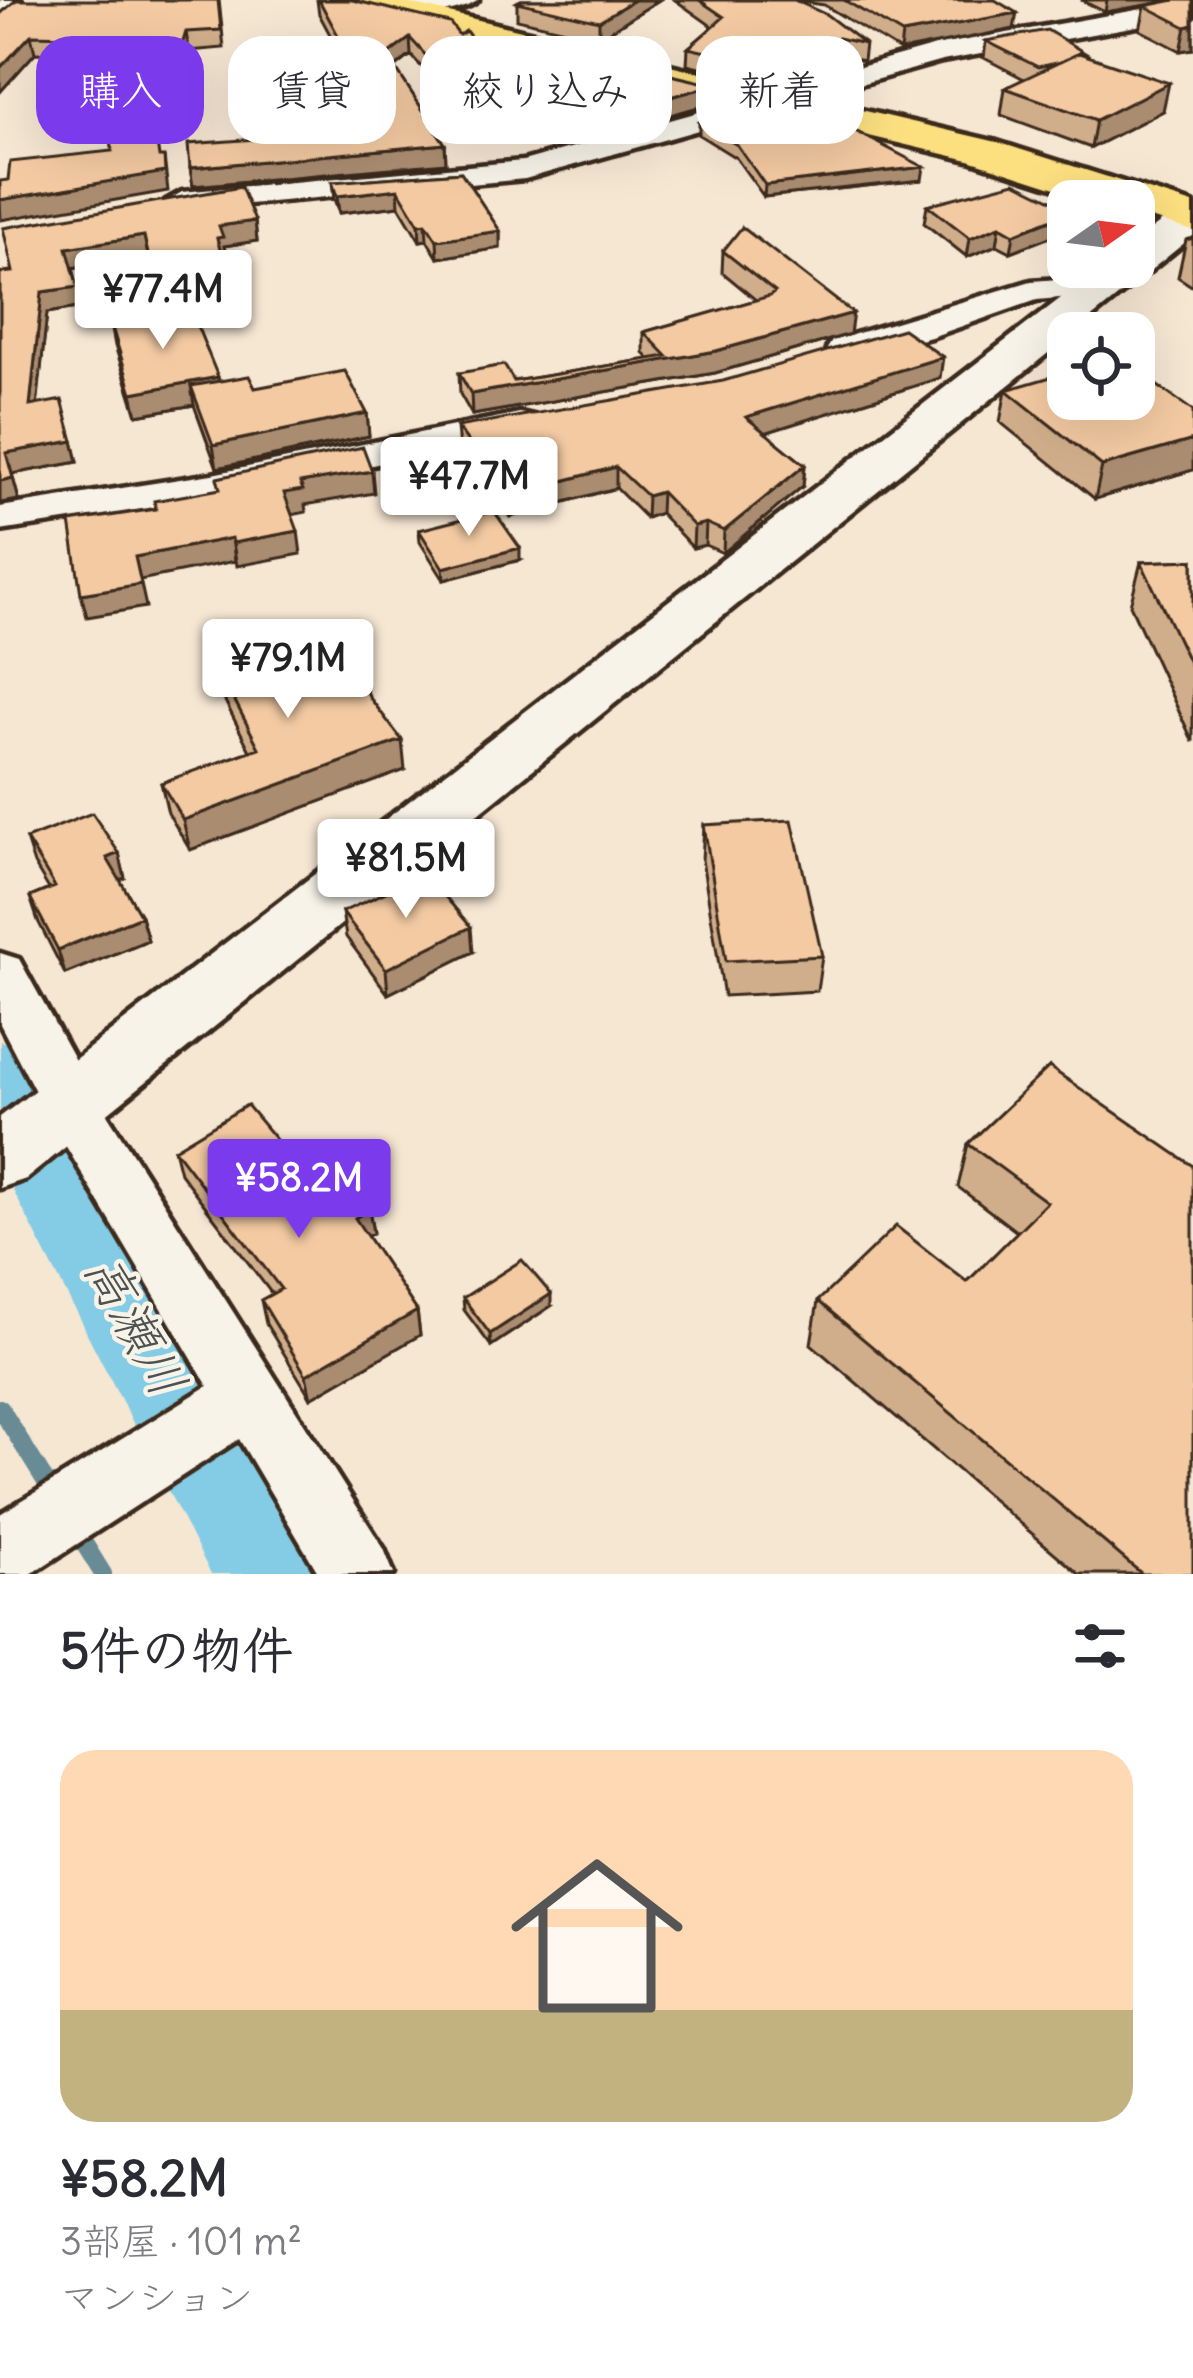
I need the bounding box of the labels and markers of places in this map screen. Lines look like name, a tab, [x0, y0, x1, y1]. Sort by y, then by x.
pin: ¥77.4M	[65, 250, 261, 352]
pin: ¥47.7M	[371, 437, 567, 539]
pin: ¥79.1M	[190, 619, 386, 721]
pin: ¥81.5M	[308, 819, 504, 921]
pin: ¥58.2M	[201, 1139, 397, 1241]

